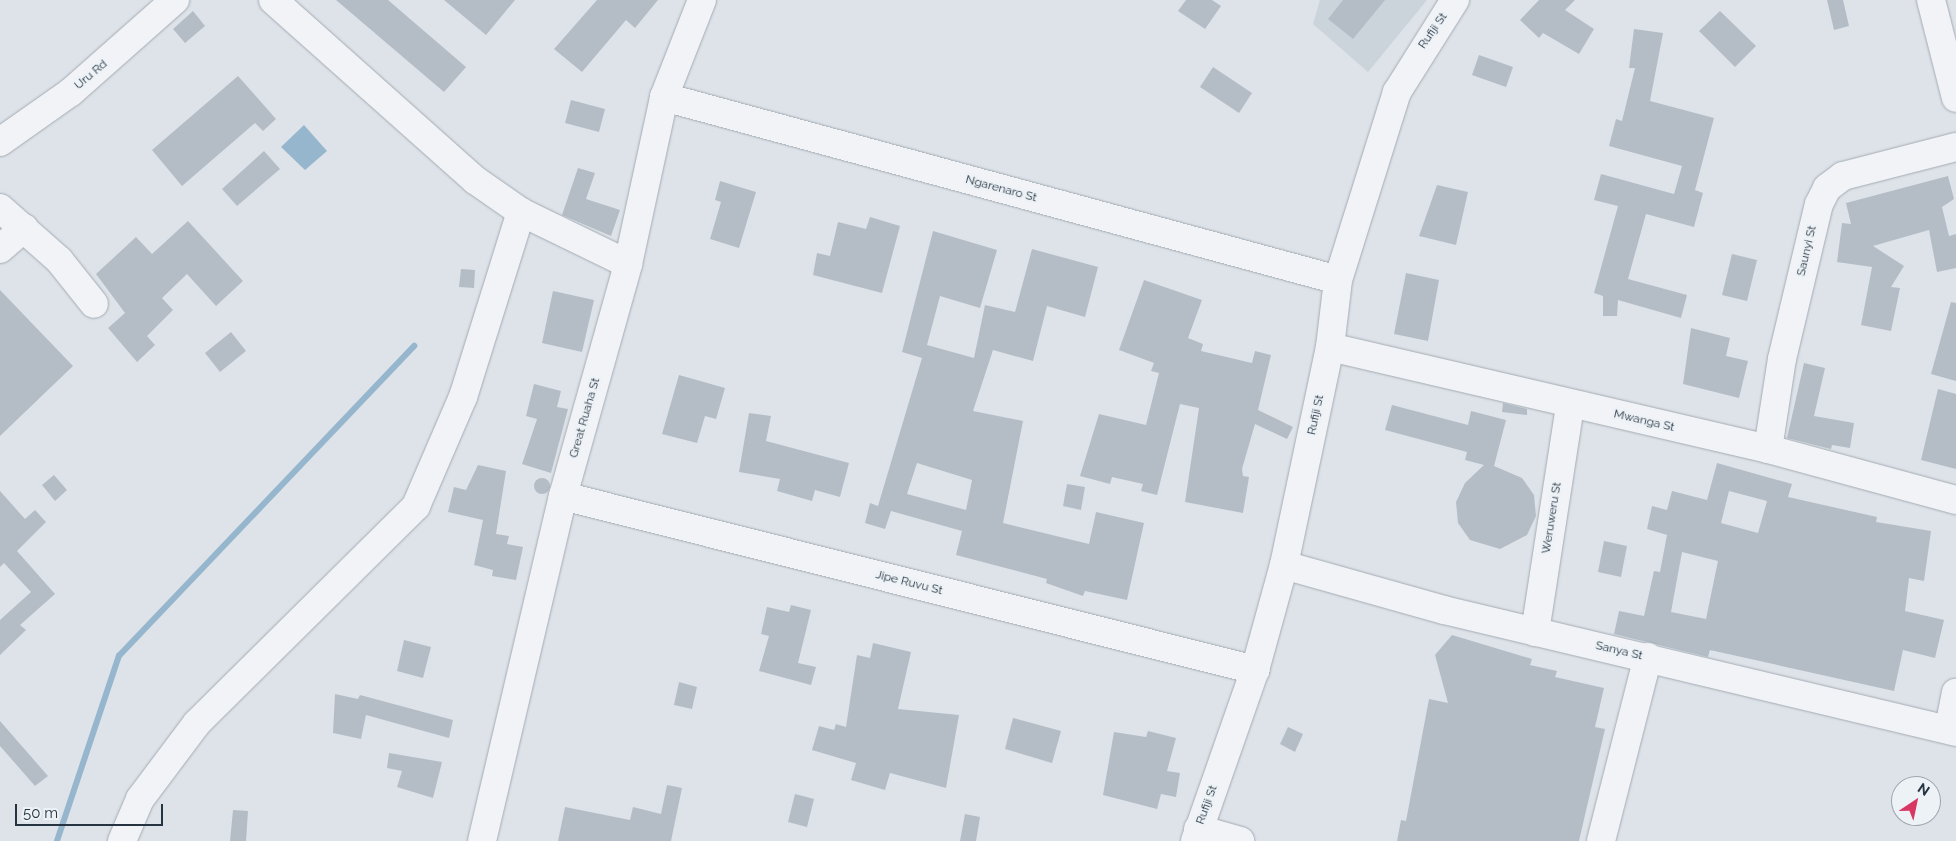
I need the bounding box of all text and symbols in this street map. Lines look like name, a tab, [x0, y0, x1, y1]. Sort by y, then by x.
street label: Rufiji St	[1415, 10, 1451, 52]
street label: Uru Rd	[72, 57, 110, 93]
street label: Ngarenaro St	[964, 173, 1038, 205]
street label: Saunyi St	[1794, 224, 1820, 278]
street label: Great Ruaha St	[567, 376, 603, 460]
street label: Rufiji St	[1305, 394, 1327, 436]
street label: Mwanga St	[1612, 407, 1676, 435]
street label: Weruweru St	[1539, 481, 1565, 555]
street label: Jipe Ruvu St	[874, 568, 944, 598]
street label: Sanya St	[1594, 639, 1644, 663]
north arrow	[1891, 776, 1941, 826]
text: N	[1915, 780, 1933, 799]
street label: Rufiji St	[1193, 784, 1221, 826]
scale bar	[18, 794, 165, 826]
text: 50 m	[23, 804, 58, 822]

